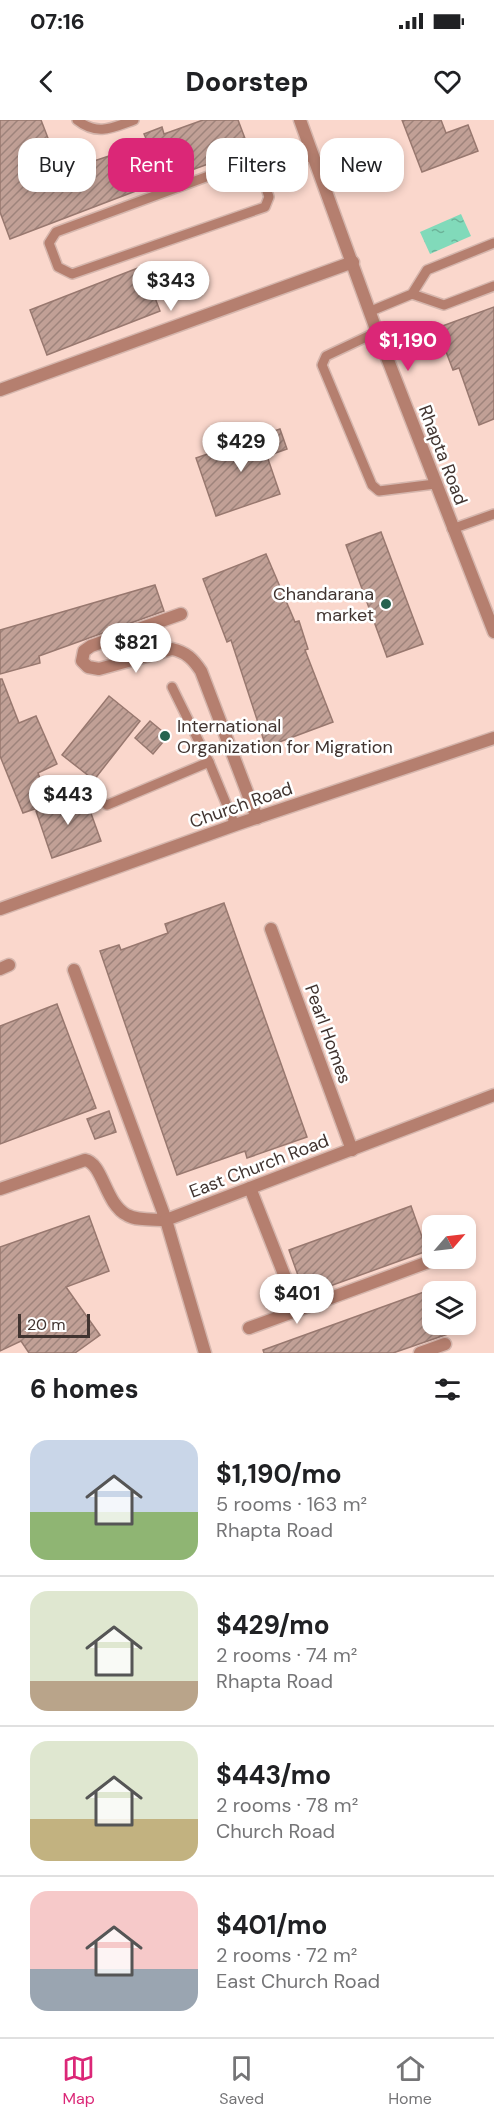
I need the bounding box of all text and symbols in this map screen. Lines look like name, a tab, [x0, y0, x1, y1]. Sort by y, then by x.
text: 07:16	[30, 7, 85, 36]
text: Doorstep	[186, 64, 308, 99]
icon: back	[30, 65, 63, 98]
icon: heart	[431, 65, 464, 98]
chip: Buy	[18, 138, 96, 192]
chip: Rent	[108, 138, 194, 192]
chip: Filters	[206, 138, 308, 192]
chip: New	[320, 138, 404, 192]
pin: $343	[135, 261, 207, 312]
text: $343	[146, 267, 196, 293]
pin: $1,190	[359, 321, 457, 372]
text: $1,190	[379, 327, 437, 353]
street label: Rhapta Road	[413, 402, 473, 508]
pin: $429	[205, 422, 277, 473]
text: $429	[216, 428, 266, 454]
place label: Chandarana market	[273, 582, 374, 627]
marker: Chandarana market	[379, 597, 393, 611]
pin: $821	[100, 623, 172, 674]
text: $821	[114, 629, 158, 655]
place label: International Organization for Migration	[177, 714, 393, 759]
marker: International Organization for Migration	[158, 729, 172, 743]
pin: $443	[32, 775, 104, 826]
street label: Church Road	[186, 776, 296, 834]
text: $443	[43, 781, 93, 807]
street label: Pearl Homes	[299, 981, 357, 1087]
street label: East Church Road	[186, 1128, 332, 1204]
north arrow	[422, 1215, 476, 1269]
map controls	[422, 1215, 476, 1335]
pin: $401	[261, 1274, 333, 1325]
text: $401	[274, 1280, 320, 1306]
button: layers	[422, 1281, 476, 1335]
scale bar	[18, 1311, 90, 1338]
text: 20 m	[27, 1314, 66, 1335]
text: 6 homes	[30, 1372, 138, 1406]
icon: filters	[431, 1373, 464, 1406]
text: $1,190/mo	[216, 1457, 342, 1491]
icon: home	[78, 1464, 150, 1536]
text: 5 rooms · 163 m²	[216, 1491, 367, 1517]
text: Rhapta Road	[216, 1517, 333, 1543]
text: $429/mo	[216, 1608, 330, 1642]
icon: home	[78, 1615, 150, 1687]
text: 2 rooms · 74 m²	[216, 1642, 357, 1668]
text: Rhapta Road	[216, 1668, 333, 1694]
text: $443/mo	[216, 1758, 331, 1792]
icon: home	[78, 1765, 150, 1837]
text: 2 rooms · 78 m²	[216, 1792, 358, 1818]
text: Church Road	[216, 1818, 335, 1844]
text: $401/mo	[216, 1908, 327, 1942]
icon: home	[78, 1915, 150, 1987]
text: 2 rooms · 72 m²	[216, 1942, 357, 1968]
text: East Church Road	[216, 1968, 380, 1994]
tab: Map	[62, 2052, 95, 2109]
tab: Saved	[219, 2052, 264, 2109]
tab: Home	[388, 2052, 432, 2109]

